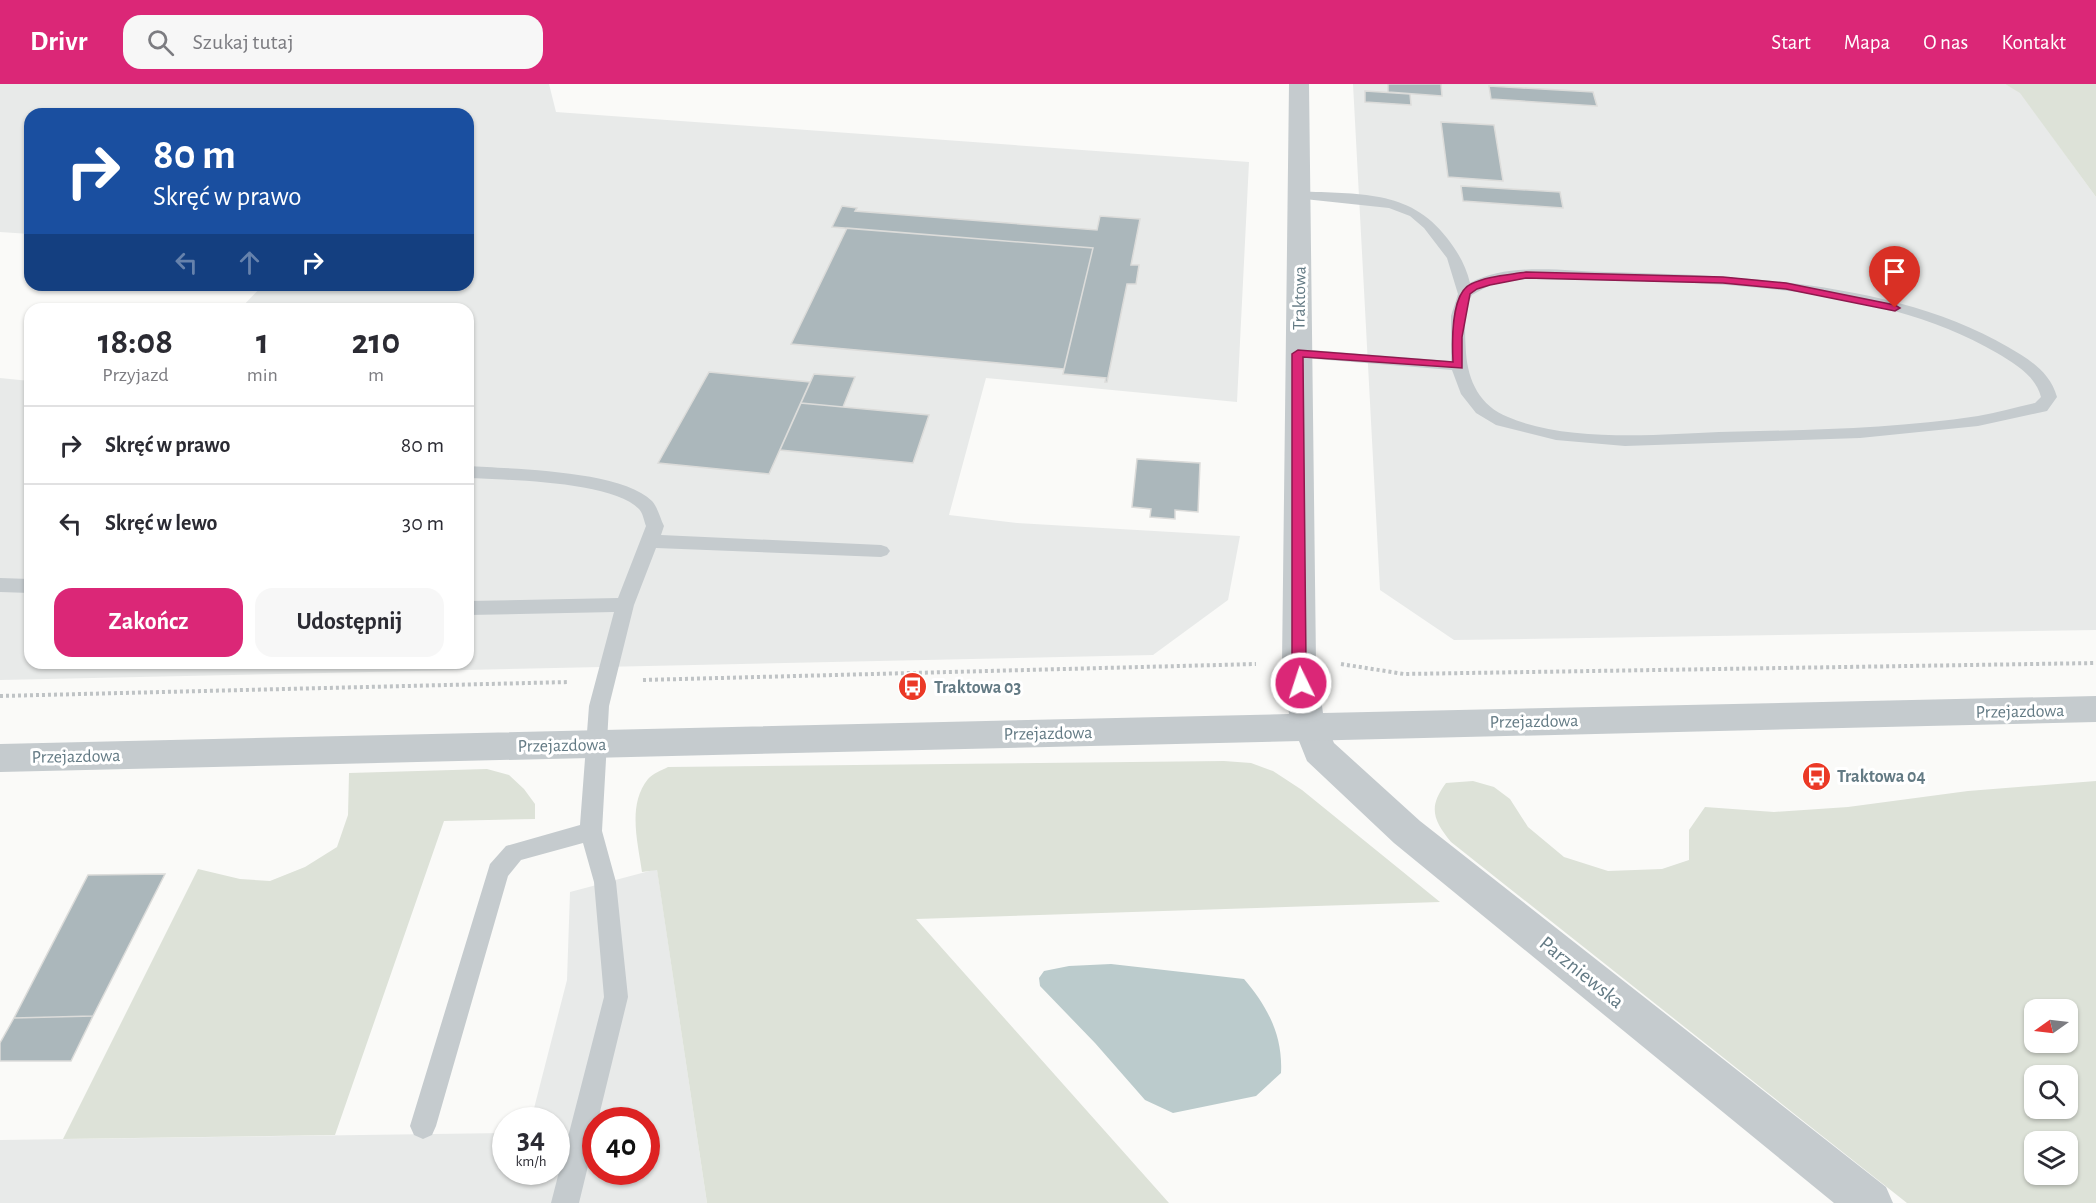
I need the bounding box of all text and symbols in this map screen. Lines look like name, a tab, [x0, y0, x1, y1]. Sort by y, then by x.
search box	[123, 15, 543, 69]
icon: search	[144, 26, 177, 59]
text: Drivr	[30, 28, 87, 56]
text: Szukaj tutaj	[192, 31, 294, 53]
text: Start	[1771, 32, 1811, 53]
text: Mapa	[1844, 32, 1890, 53]
text: O nas	[1923, 32, 1968, 53]
text: Kontakt	[2001, 32, 2066, 53]
icon: right	[54, 132, 132, 210]
text: 80 m	[153, 134, 236, 176]
text: Skręć w prawo	[153, 183, 302, 210]
icon: left	[170, 246, 203, 279]
icon: ahead	[233, 246, 266, 279]
icon: right	[296, 246, 329, 279]
pin	[1869, 246, 1920, 308]
icon: arrive	[1878, 255, 1911, 288]
street label: Traktowa	[1290, 266, 1310, 330]
text: 18:08	[98, 324, 173, 360]
text: 1	[256, 324, 269, 360]
text: 210	[352, 324, 400, 360]
text: Przyjazd	[102, 365, 169, 385]
text: min	[247, 365, 278, 385]
text: m	[368, 365, 384, 385]
icon: right	[54, 429, 87, 462]
text: Skręć w prawo	[105, 434, 230, 456]
text: 80 m	[401, 434, 444, 456]
icon: left	[54, 507, 87, 540]
text: Skręć w lewo	[105, 512, 217, 534]
text: 30 m	[402, 512, 444, 534]
button: Zakończ	[54, 588, 243, 657]
button: Udostępnij	[255, 588, 444, 657]
position arrow	[1269, 651, 1333, 715]
bus stop icon: Traktowa 03	[897, 671, 929, 703]
place label: Traktowa 03	[934, 679, 1021, 697]
street label: Przejazdowa	[1976, 702, 2065, 722]
street label: Przejazdowa	[1490, 712, 1579, 732]
street label: Przejazdowa	[1004, 724, 1093, 744]
street label: Przejazdowa	[518, 736, 607, 756]
street label: Przejazdowa	[32, 747, 121, 767]
bus stop icon: Traktowa 04	[1800, 760, 1832, 792]
place label: Traktowa 04	[1837, 768, 1925, 786]
street label: Parzniewska	[1536, 932, 1628, 1013]
north arrow	[2024, 999, 2078, 1053]
map controls	[2024, 999, 2078, 1185]
button: search	[2024, 1065, 2078, 1119]
speed limit sign: 40	[582, 1107, 660, 1185]
text: 34	[517, 1124, 545, 1154]
button: layers	[2024, 1131, 2078, 1185]
text: km/h	[516, 1154, 546, 1169]

